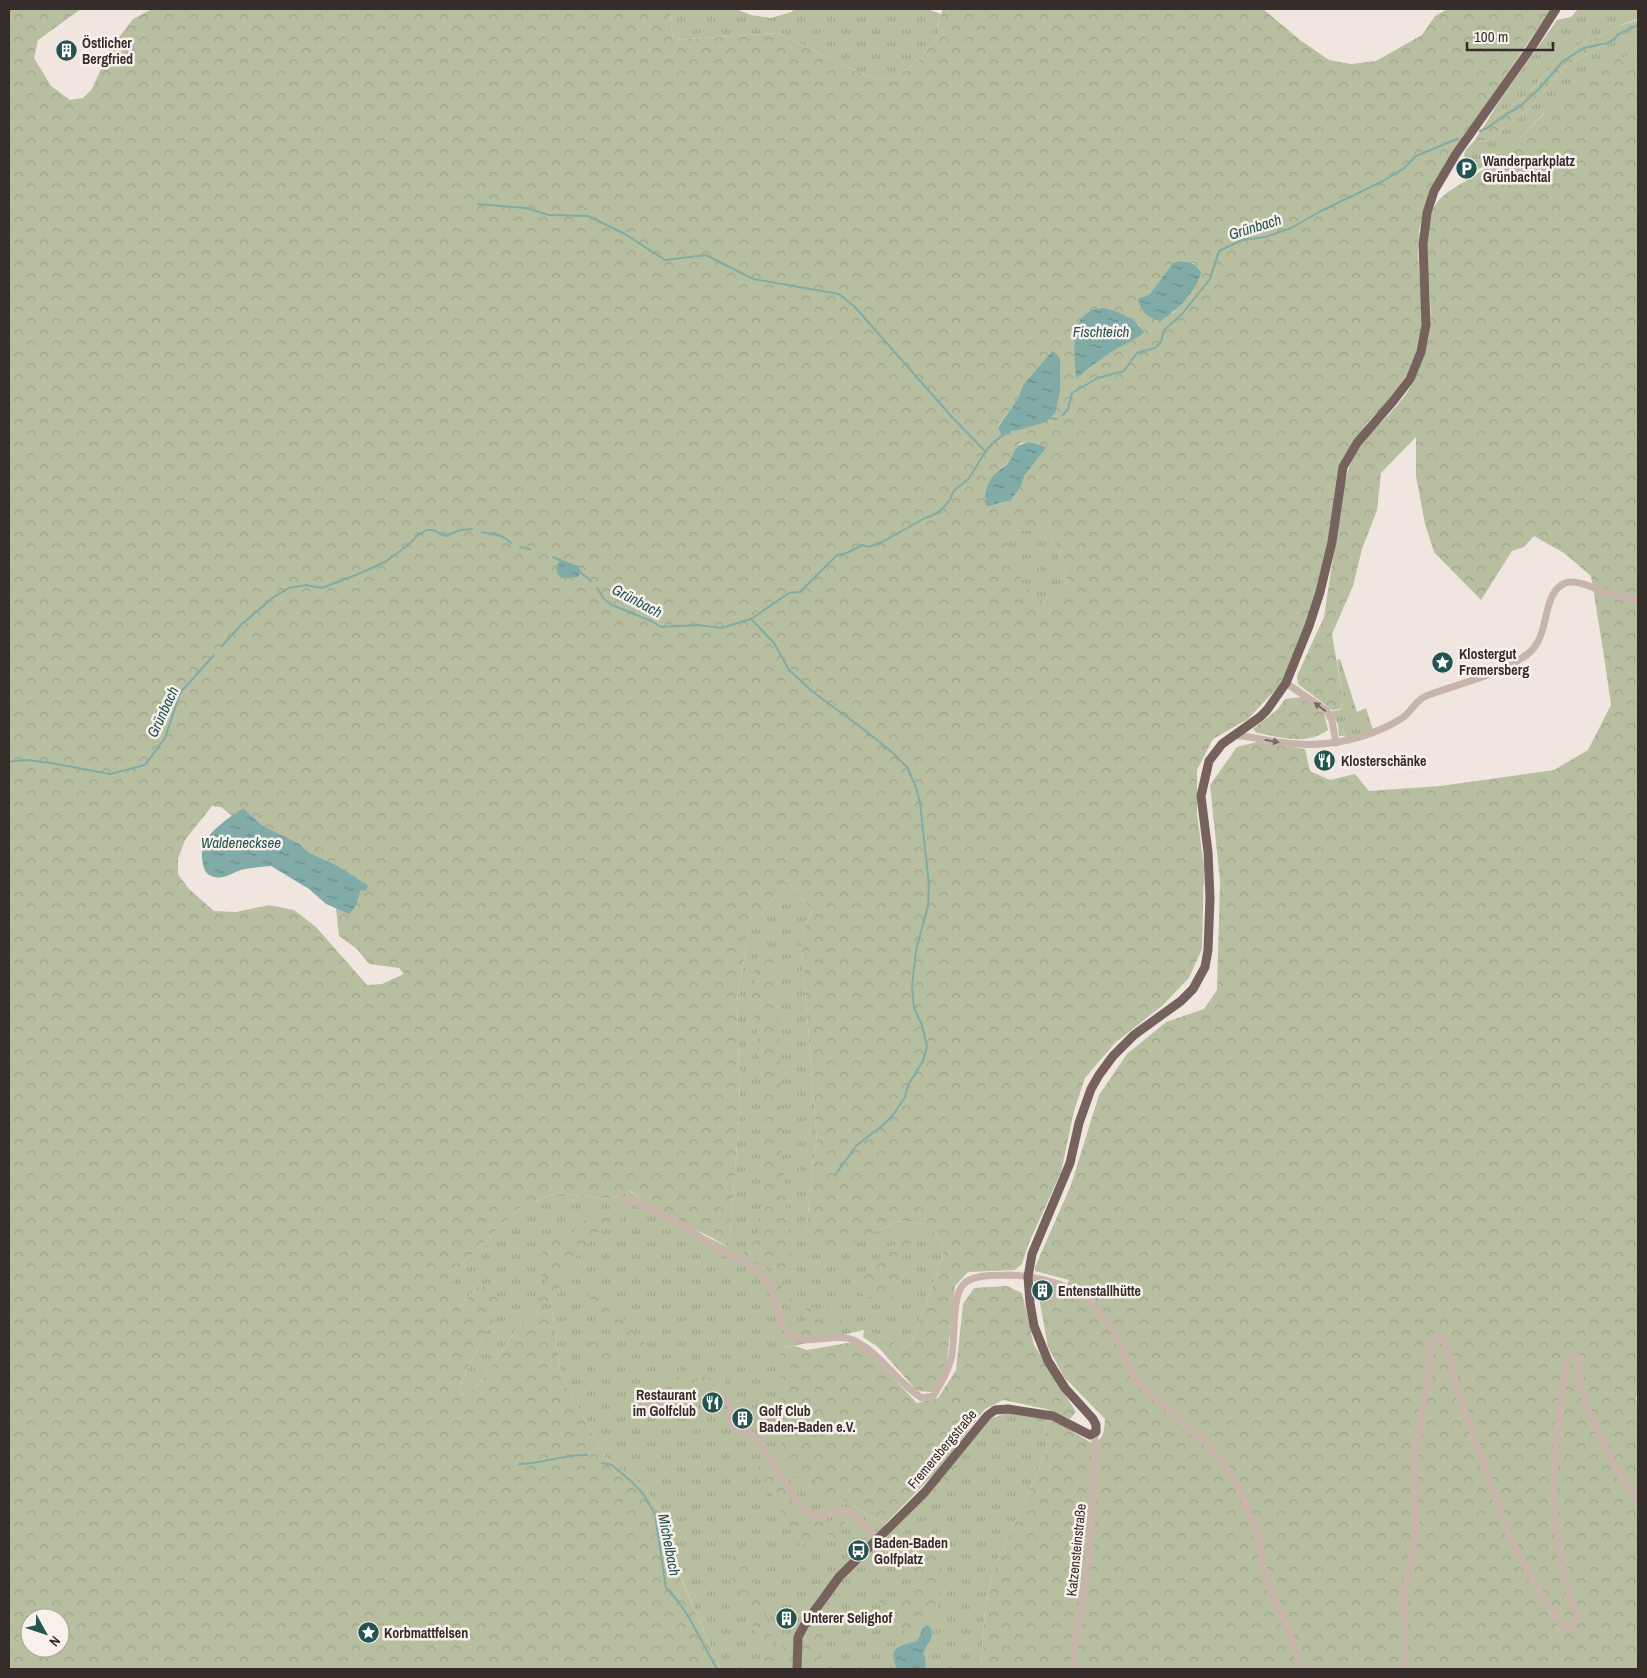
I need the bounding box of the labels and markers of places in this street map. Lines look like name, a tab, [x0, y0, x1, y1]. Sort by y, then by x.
place label: Östlicher Bergfried	[82, 34, 133, 68]
building icon: Östlicher Bergfried	[54, 39, 78, 63]
place label: Wanderparkplatz Grünbachtal	[1483, 152, 1575, 186]
parking icon: Wanderparkplatz Grünbachtal	[1455, 157, 1479, 181]
place label: Klostergut Fremersberg	[1459, 645, 1529, 679]
place icon: Klostergut Fremersberg	[1431, 650, 1455, 674]
restaurant icon: Klosterschänke	[1313, 749, 1337, 773]
place label: Klosterschänke	[1341, 752, 1427, 770]
building icon: Entenstallhütte	[1030, 1279, 1054, 1303]
place label: Entenstallhütte	[1058, 1282, 1141, 1300]
place label: Restaurant im Golfclub	[633, 1386, 696, 1420]
restaurant icon: Restaurant im Golfclub	[700, 1391, 724, 1415]
place label: Golf Club Baden-Baden e.V.	[759, 1402, 856, 1436]
building icon: Golf Club Baden-Baden e.V.	[731, 1407, 755, 1431]
place label: Baden-Baden Golfplatz	[874, 1534, 948, 1568]
bus stop icon: Baden-Baden Golfplatz	[846, 1539, 870, 1563]
building icon: Unterer Selighof	[775, 1606, 799, 1630]
place label: Unterer Selighof	[803, 1609, 892, 1627]
place icon: Korbmattfelsen	[356, 1621, 380, 1645]
place label: Korbmattfelsen	[384, 1624, 468, 1642]

